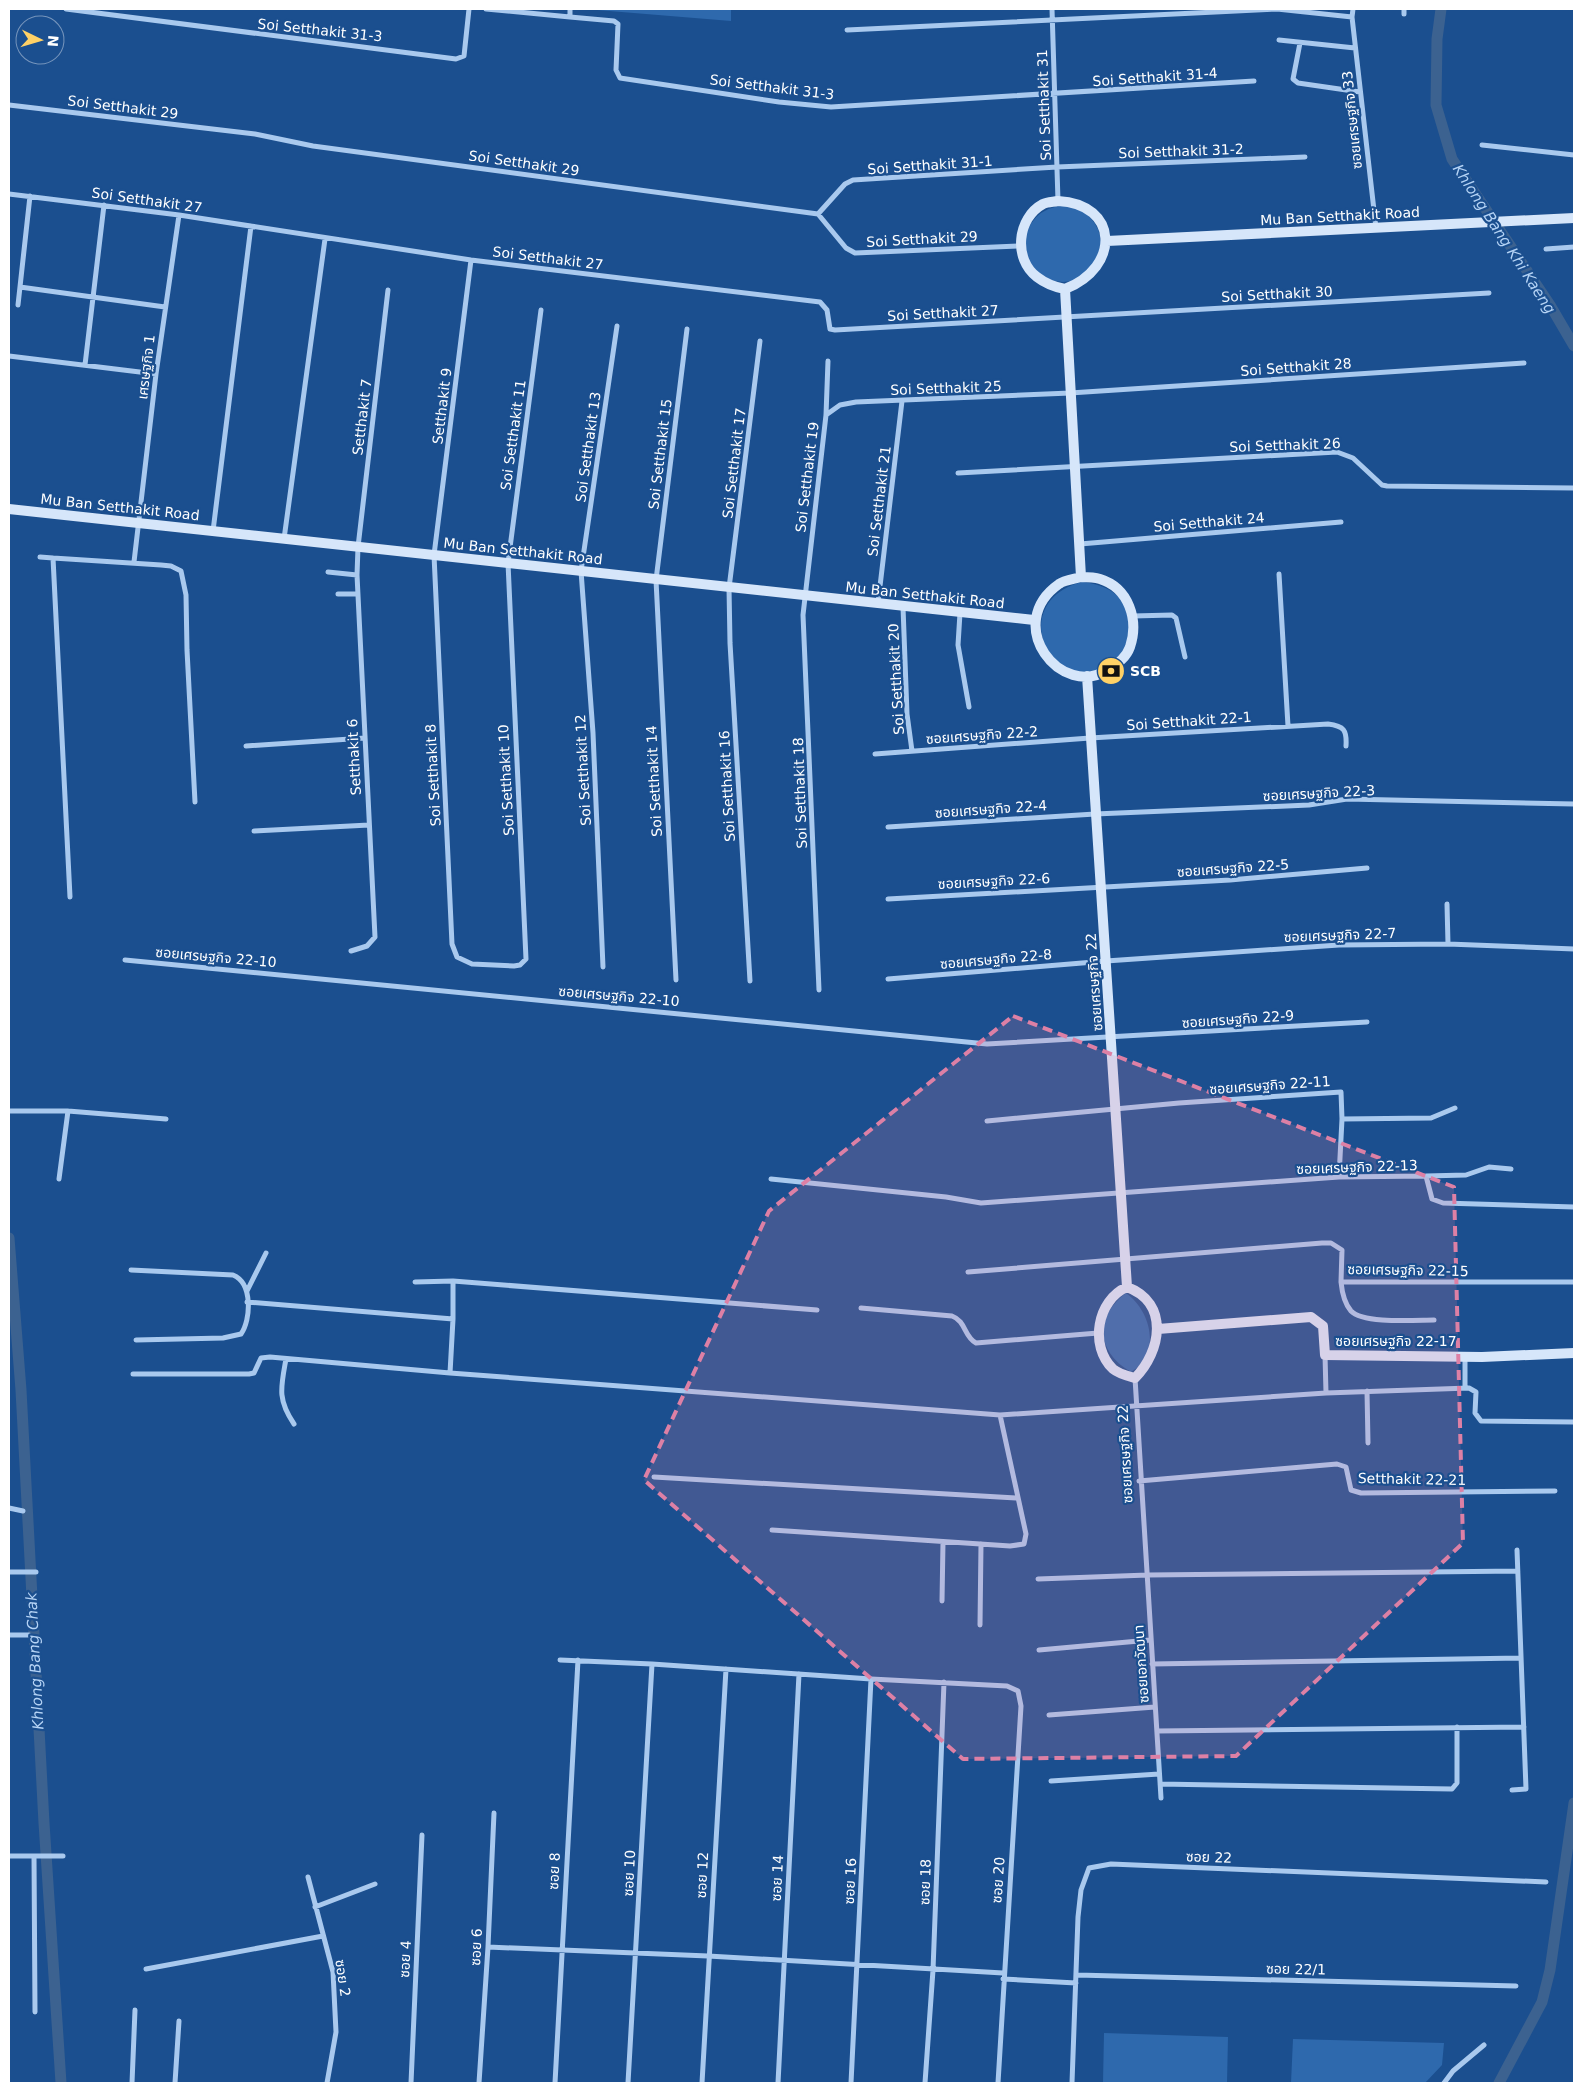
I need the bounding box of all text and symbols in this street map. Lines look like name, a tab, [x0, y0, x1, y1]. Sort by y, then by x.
north arrow	[15, 15, 65, 65]
street label: Soi Setthakit 31-3	[257, 15, 383, 45]
text: N	[44, 35, 61, 48]
street label: Soi Setthakit 31	[1034, 49, 1054, 161]
street label: Soi Setthakit 31-4	[1092, 65, 1218, 89]
street label: ซอยเศรษฐกิจ 33	[1339, 70, 1365, 170]
street label: Soi Setthakit 31-3	[709, 71, 835, 103]
street label: Soi Setthakit 29	[67, 92, 179, 122]
street label: Soi Setthakit 31-2	[1118, 141, 1244, 161]
street label: Soi Setthakit 29	[468, 147, 580, 179]
street label: Soi Setthakit 31-1	[867, 153, 993, 177]
water label: Khlong Bang Khi Kaeng	[1449, 161, 1559, 317]
street label: Soi Setthakit 27	[91, 184, 203, 216]
street label: Mu Ban Setthakit Road	[1260, 204, 1420, 228]
street label: Soi Setthakit 29	[866, 228, 978, 250]
street label: Soi Setthakit 27	[492, 243, 604, 273]
street label: Soi Setthakit 30	[1221, 283, 1333, 305]
street label: Soi Setthakit 27	[887, 302, 999, 324]
street label: เศรษฐกิจ 1	[134, 334, 158, 400]
street label: Soi Setthakit 28	[1240, 355, 1352, 379]
street label: Setthakit 9	[429, 367, 455, 445]
street label: Setthakit 7	[349, 378, 375, 456]
street label: Soi Setthakit 25	[890, 378, 1002, 398]
street label: Soi Setthakit 11	[497, 379, 529, 491]
street label: Soi Setthakit 13	[572, 391, 604, 503]
street label: Soi Setthakit 15	[645, 398, 675, 510]
street label: Soi Setthakit 17	[719, 407, 749, 519]
street label: Soi Setthakit 19	[792, 421, 822, 533]
street label: Soi Setthakit 26	[1229, 435, 1341, 455]
street label: Soi Setthakit 21	[864, 445, 894, 557]
street label: Mu Ban Setthakit Road	[40, 491, 200, 523]
street label: Soi Setthakit 24	[1153, 509, 1265, 535]
street label: Mu Ban Setthakit Road	[443, 535, 603, 567]
street label: Mu Ban Setthakit Road	[845, 579, 1005, 611]
street label: Soi Setthakit 20	[885, 623, 907, 735]
bank icon: SCB	[1096, 656, 1126, 686]
place label: SCB	[1130, 663, 1161, 679]
street label: Soi Setthakit 22-1	[1126, 709, 1252, 733]
street label: Soi Setthakit 12	[572, 714, 594, 826]
street label: Setthakit 6	[344, 718, 364, 796]
street label: Soi Setthakit 8	[422, 723, 444, 827]
street label: ซอยเศรษฐกิจ 22-2	[925, 723, 1039, 747]
street label: Soi Setthakit 10	[495, 724, 517, 836]
street label: Soi Setthakit 14	[643, 725, 665, 837]
street label: Soi Setthakit 16	[716, 730, 738, 842]
street label: Soi Setthakit 18	[790, 737, 810, 849]
street label: ซอยเศรษฐกิจ 22-3	[1262, 782, 1376, 804]
street label: ซอยเศรษฐกิจ 22-4	[934, 797, 1048, 821]
street label: ซอยเศรษฐกิจ 22-5	[1176, 856, 1290, 880]
street label: ซอยเศรษฐกิจ 22-6	[937, 870, 1051, 892]
street label: ซอยเศรษฐกิจ 22-7	[1284, 925, 1396, 945]
street label: ซอยเศรษฐกิจ 22	[1083, 932, 1105, 1032]
street label: ซอยเศรษฐกิจ 22-10	[155, 944, 277, 970]
street label: ซอยเศรษฐกิจ 22-8	[939, 946, 1053, 972]
street label: ซอยเศรษฐกิจ 22-10	[558, 983, 680, 1009]
street label: ซอยเศรษฐกิจ 22-9	[1181, 1007, 1295, 1031]
street label: ซอยเศรษฐกิจ 22-11	[1209, 1073, 1331, 1097]
street label: ซอยเศรษฐกิจ 22-13	[1296, 1157, 1418, 1177]
street label: ซอยเศรษฐกิจ 22-15	[1347, 1261, 1469, 1279]
street label: ซอยเศรษฐกิจ 22-17	[1335, 1333, 1457, 1349]
street label: ซอยเศรษฐกิจ 22	[1114, 1404, 1136, 1504]
street label: Setthakit 22-21	[1358, 1470, 1466, 1488]
water label: Khlong Bang Chak	[22, 1591, 48, 1730]
street label: ซอยเอกวัฒนา	[1130, 1624, 1152, 1704]
street label: ซอย 22	[1186, 1848, 1232, 1866]
street label: ซอย 10	[620, 1849, 638, 1897]
street label: ซอย 12	[693, 1851, 711, 1899]
street label: ซอย 8	[545, 1852, 563, 1890]
street label: ซอย 14	[768, 1854, 786, 1902]
street label: ซอย 20	[988, 1856, 1008, 1904]
street label: ซอย 16	[841, 1857, 859, 1905]
street label: ซอย 18	[916, 1859, 934, 1905]
street label: ซอย 6	[467, 1928, 485, 1966]
street label: ซอย 4	[396, 1940, 414, 1978]
street label: ซอย 2	[332, 1958, 354, 1998]
street label: ซอย 22/1	[1266, 1960, 1326, 1978]

